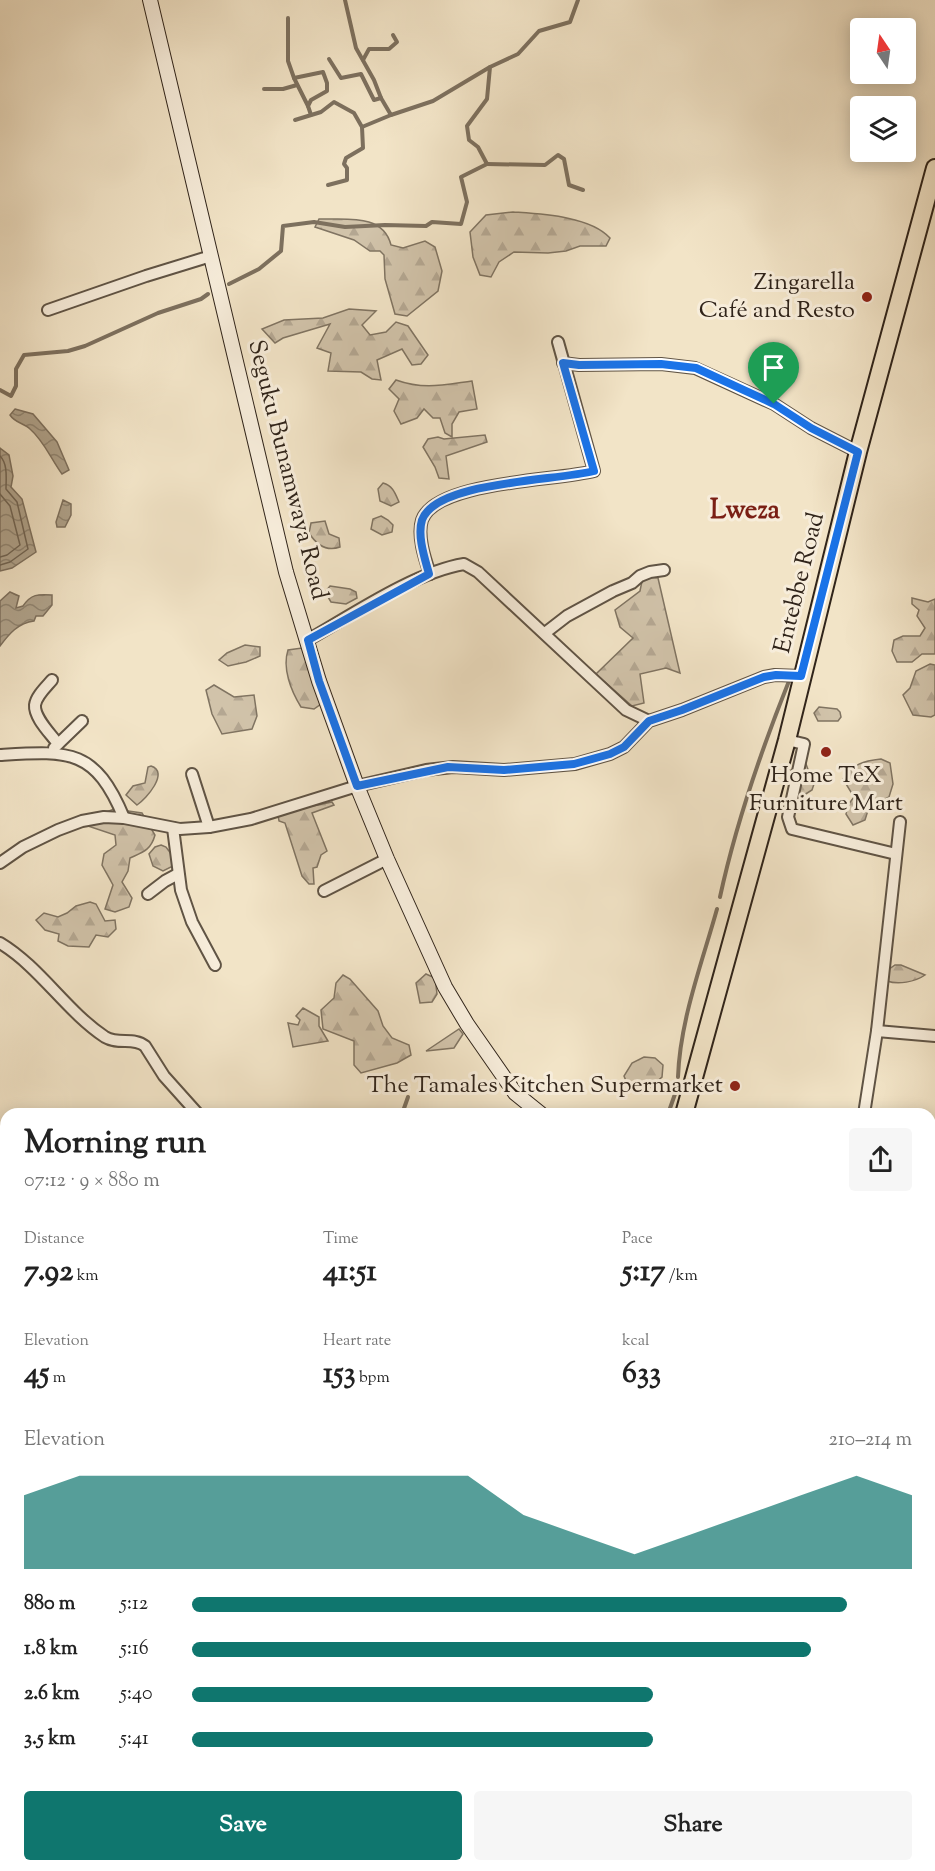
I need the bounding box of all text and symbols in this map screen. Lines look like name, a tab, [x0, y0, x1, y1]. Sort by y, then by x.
north arrow	[850, 18, 916, 84]
map controls	[850, 18, 916, 162]
button: layers	[850, 96, 916, 162]
place label: Zingarella Café and Resto	[699, 266, 855, 328]
marker: Zingarella Café and Resto	[860, 290, 874, 304]
street label: Seguku Bunamwaya Road	[238, 337, 336, 604]
pin	[748, 342, 799, 404]
icon: arrive	[757, 351, 790, 384]
district label: Lweza	[710, 492, 781, 531]
street label: Entebbe Road	[766, 509, 834, 657]
marker: Home TeX Furniture Mart	[819, 745, 833, 759]
place label: Home TeX Furniture Mart	[749, 759, 903, 821]
place label: The Tamales Kitchen Supermarket	[367, 1069, 723, 1103]
marker: The Tamales Kitchen Supermarket	[728, 1079, 742, 1093]
text: Morning run	[24, 1120, 206, 1168]
button: share	[849, 1128, 912, 1191]
text: 07:12 · 9 × 880 m	[24, 1167, 160, 1196]
text: Distance	[24, 1228, 84, 1251]
text: Time	[323, 1228, 359, 1251]
text: Pace	[622, 1228, 653, 1251]
text: 7.92	[24, 1251, 73, 1294]
text: 41:51	[323, 1251, 377, 1294]
text: 5:17	[622, 1251, 665, 1294]
text: km	[73, 1265, 99, 1288]
text: /km	[665, 1265, 698, 1288]
text: Elevation	[24, 1330, 89, 1353]
text: Heart rate	[323, 1330, 391, 1353]
text: kcal	[622, 1330, 650, 1353]
text: 45	[24, 1353, 49, 1396]
text: 153	[323, 1353, 356, 1396]
text: 633	[622, 1353, 661, 1396]
text: m	[49, 1367, 66, 1390]
text: bpm	[356, 1367, 390, 1390]
text: Elevation	[24, 1426, 105, 1455]
text: 210–214 m	[829, 1426, 912, 1455]
text: 880 m	[24, 1590, 75, 1619]
text: 5:12	[120, 1590, 148, 1619]
text: 1.8 km	[24, 1635, 78, 1664]
text: 5:16	[120, 1635, 149, 1664]
text: 2.6 km	[24, 1680, 80, 1709]
text: 5:40	[120, 1680, 153, 1709]
text: 3.5 km	[24, 1725, 76, 1754]
text: 5:41	[120, 1725, 149, 1754]
button: Save	[24, 1791, 462, 1860]
button: Share	[474, 1791, 912, 1860]

